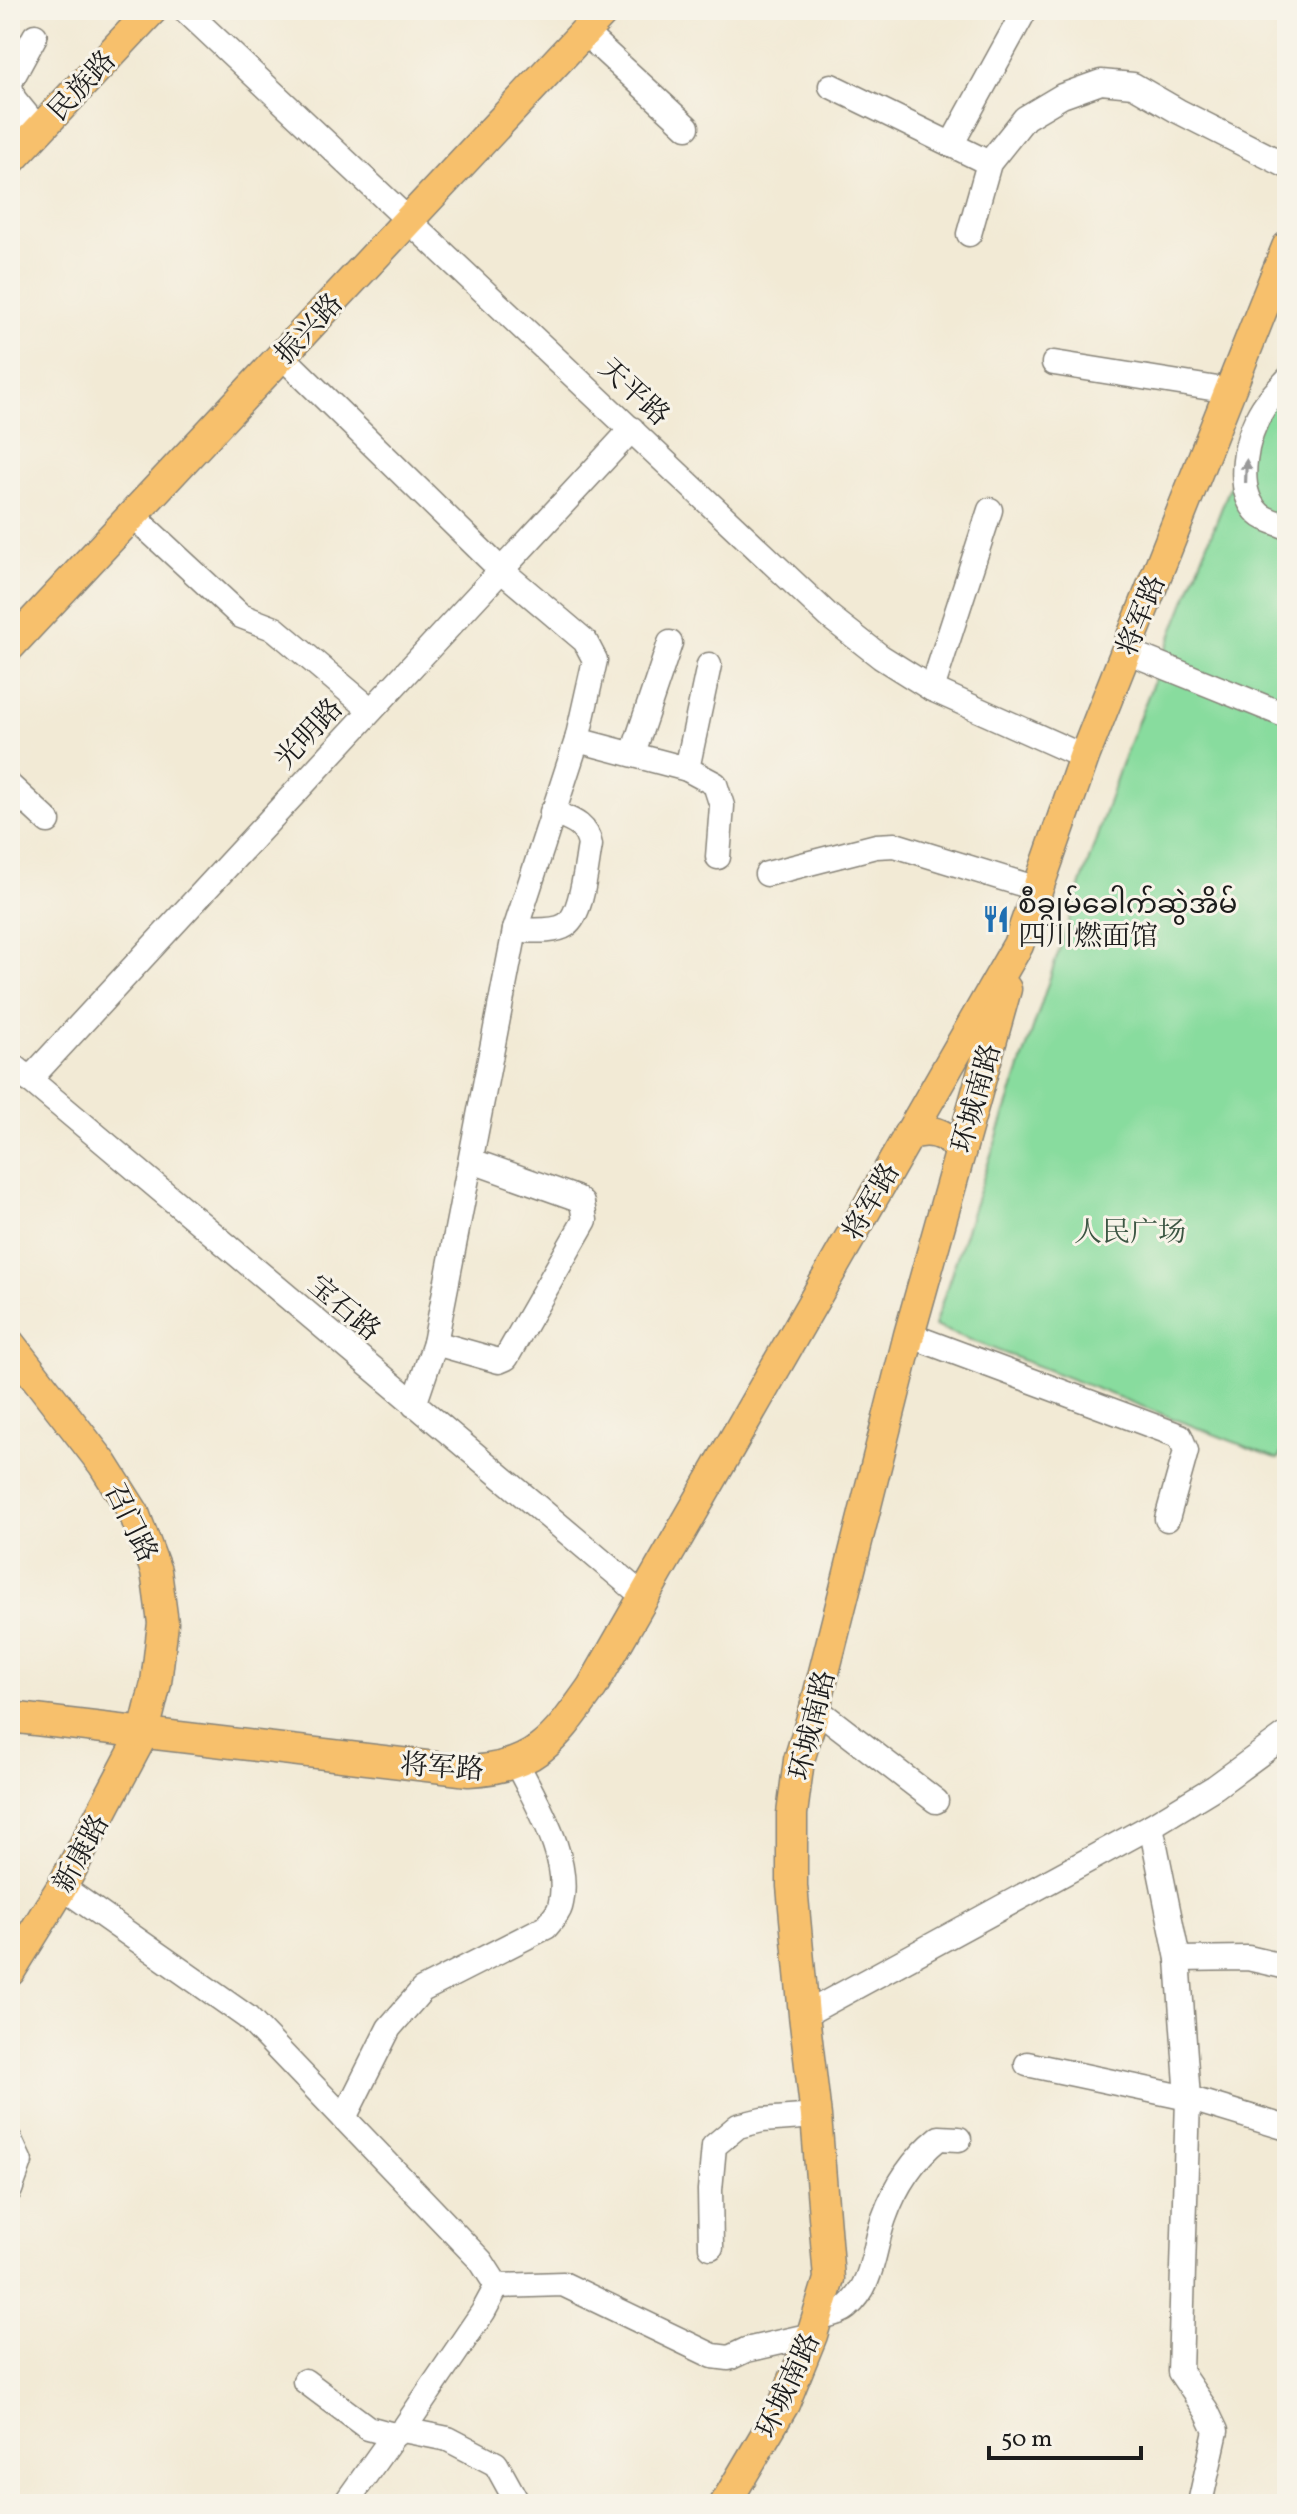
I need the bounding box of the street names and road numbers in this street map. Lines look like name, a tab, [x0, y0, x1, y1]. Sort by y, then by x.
street label: 民族路	[40, 43, 126, 131]
street label: 振兴路	[267, 286, 353, 374]
street label: 天平路	[589, 350, 677, 436]
street label: 将军路	[1109, 570, 1176, 662]
street label: 光明路	[267, 691, 353, 779]
street label: 环城南路	[943, 1039, 1012, 1158]
street label: 将军路	[834, 1156, 910, 1248]
street label: 宝石路	[299, 1267, 388, 1351]
street label: 召门路	[94, 1477, 166, 1569]
street label: 环城南路	[781, 1667, 846, 1785]
street label: 将军路	[399, 1746, 485, 1791]
street label: 新康路	[45, 1808, 120, 1900]
street label: 环城南路	[748, 2327, 831, 2445]

